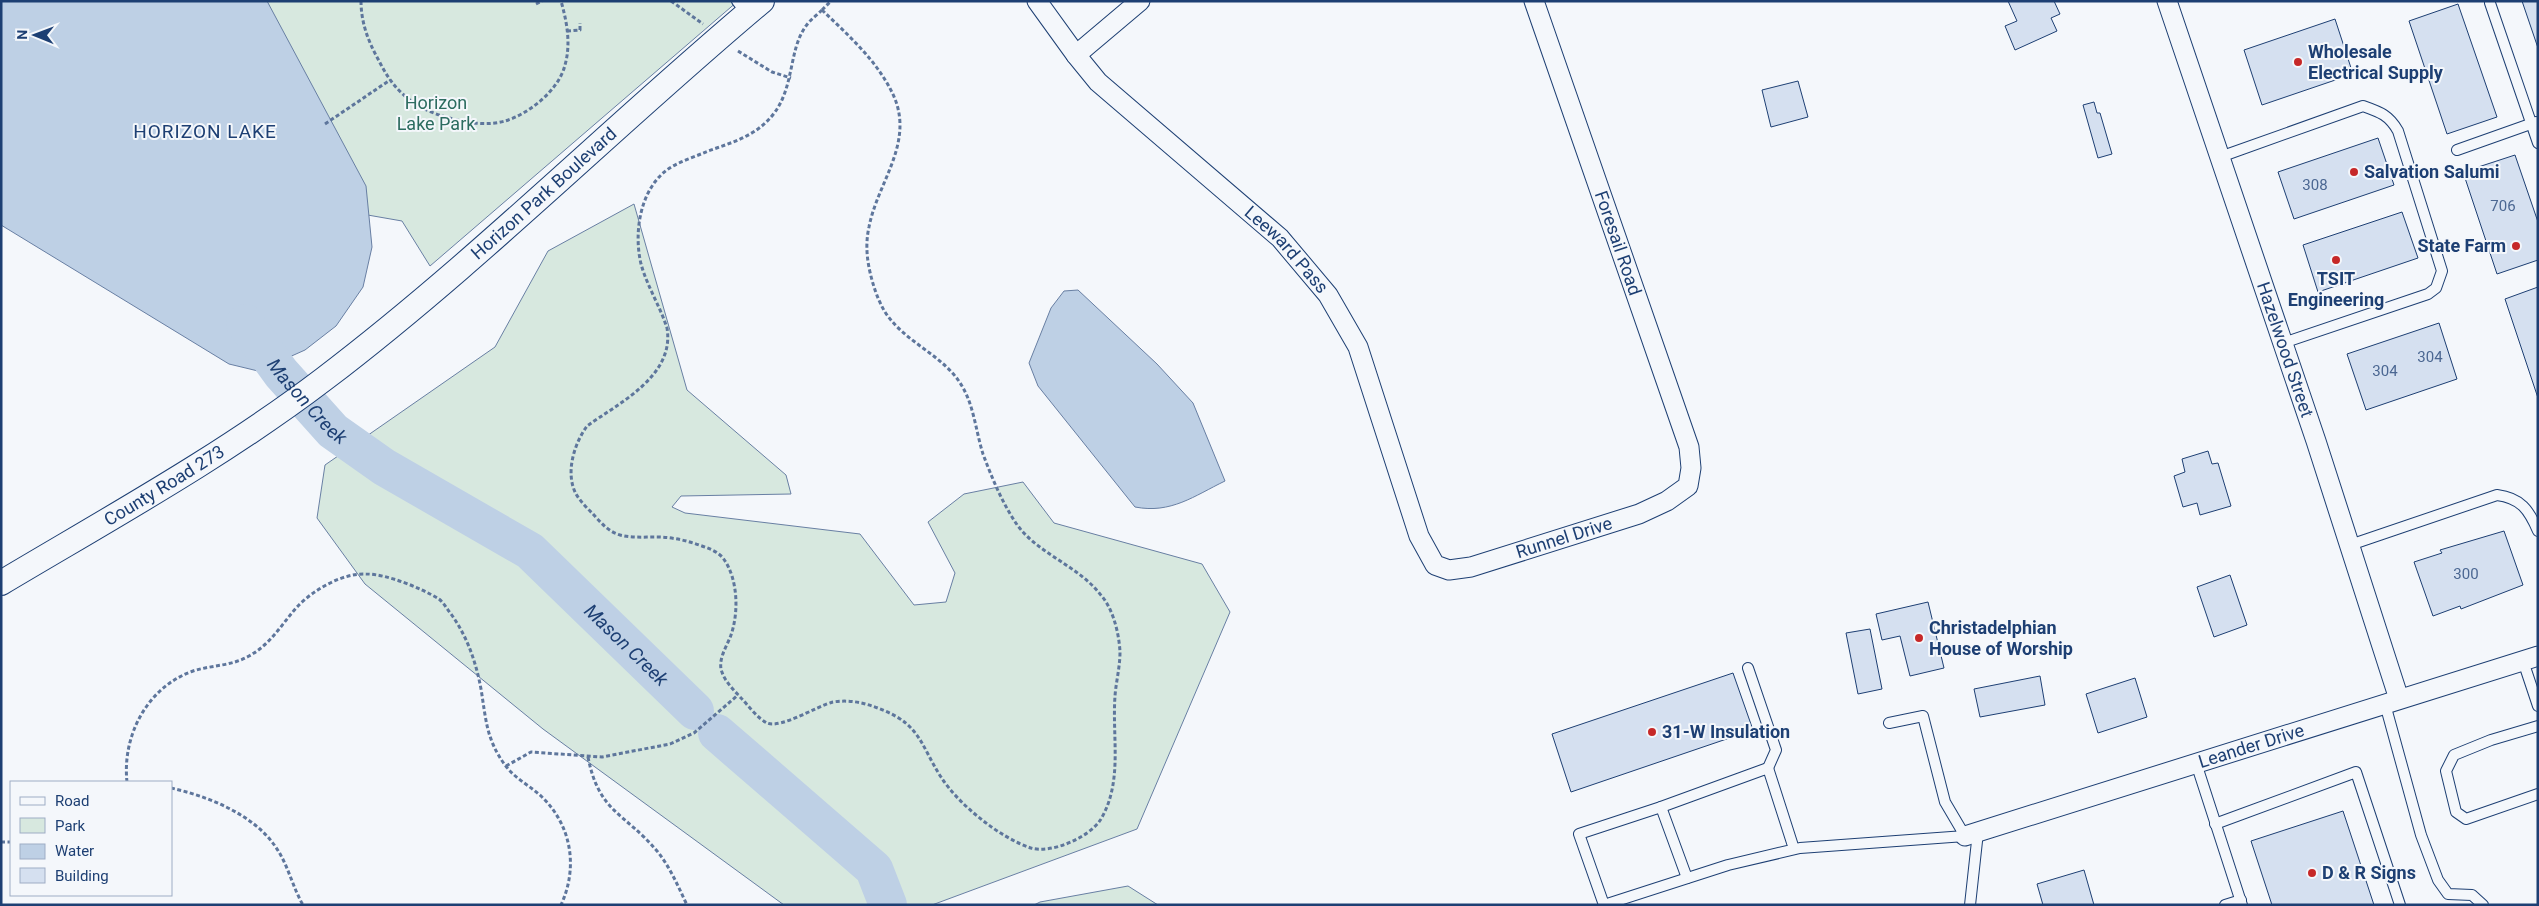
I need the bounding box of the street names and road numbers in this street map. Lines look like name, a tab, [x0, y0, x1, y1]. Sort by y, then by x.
street label: Horizon Park Boulevard	[467, 123, 620, 263]
street label: Foresail Road	[1591, 188, 1646, 298]
street label: Leeward Pass	[1241, 201, 1333, 297]
street label: Hazelwood Street	[2253, 279, 2318, 420]
street label: County Road 273	[100, 441, 228, 530]
street label: Runnel Drive	[1513, 512, 1615, 562]
street label: Leander Drive	[2196, 719, 2307, 772]

